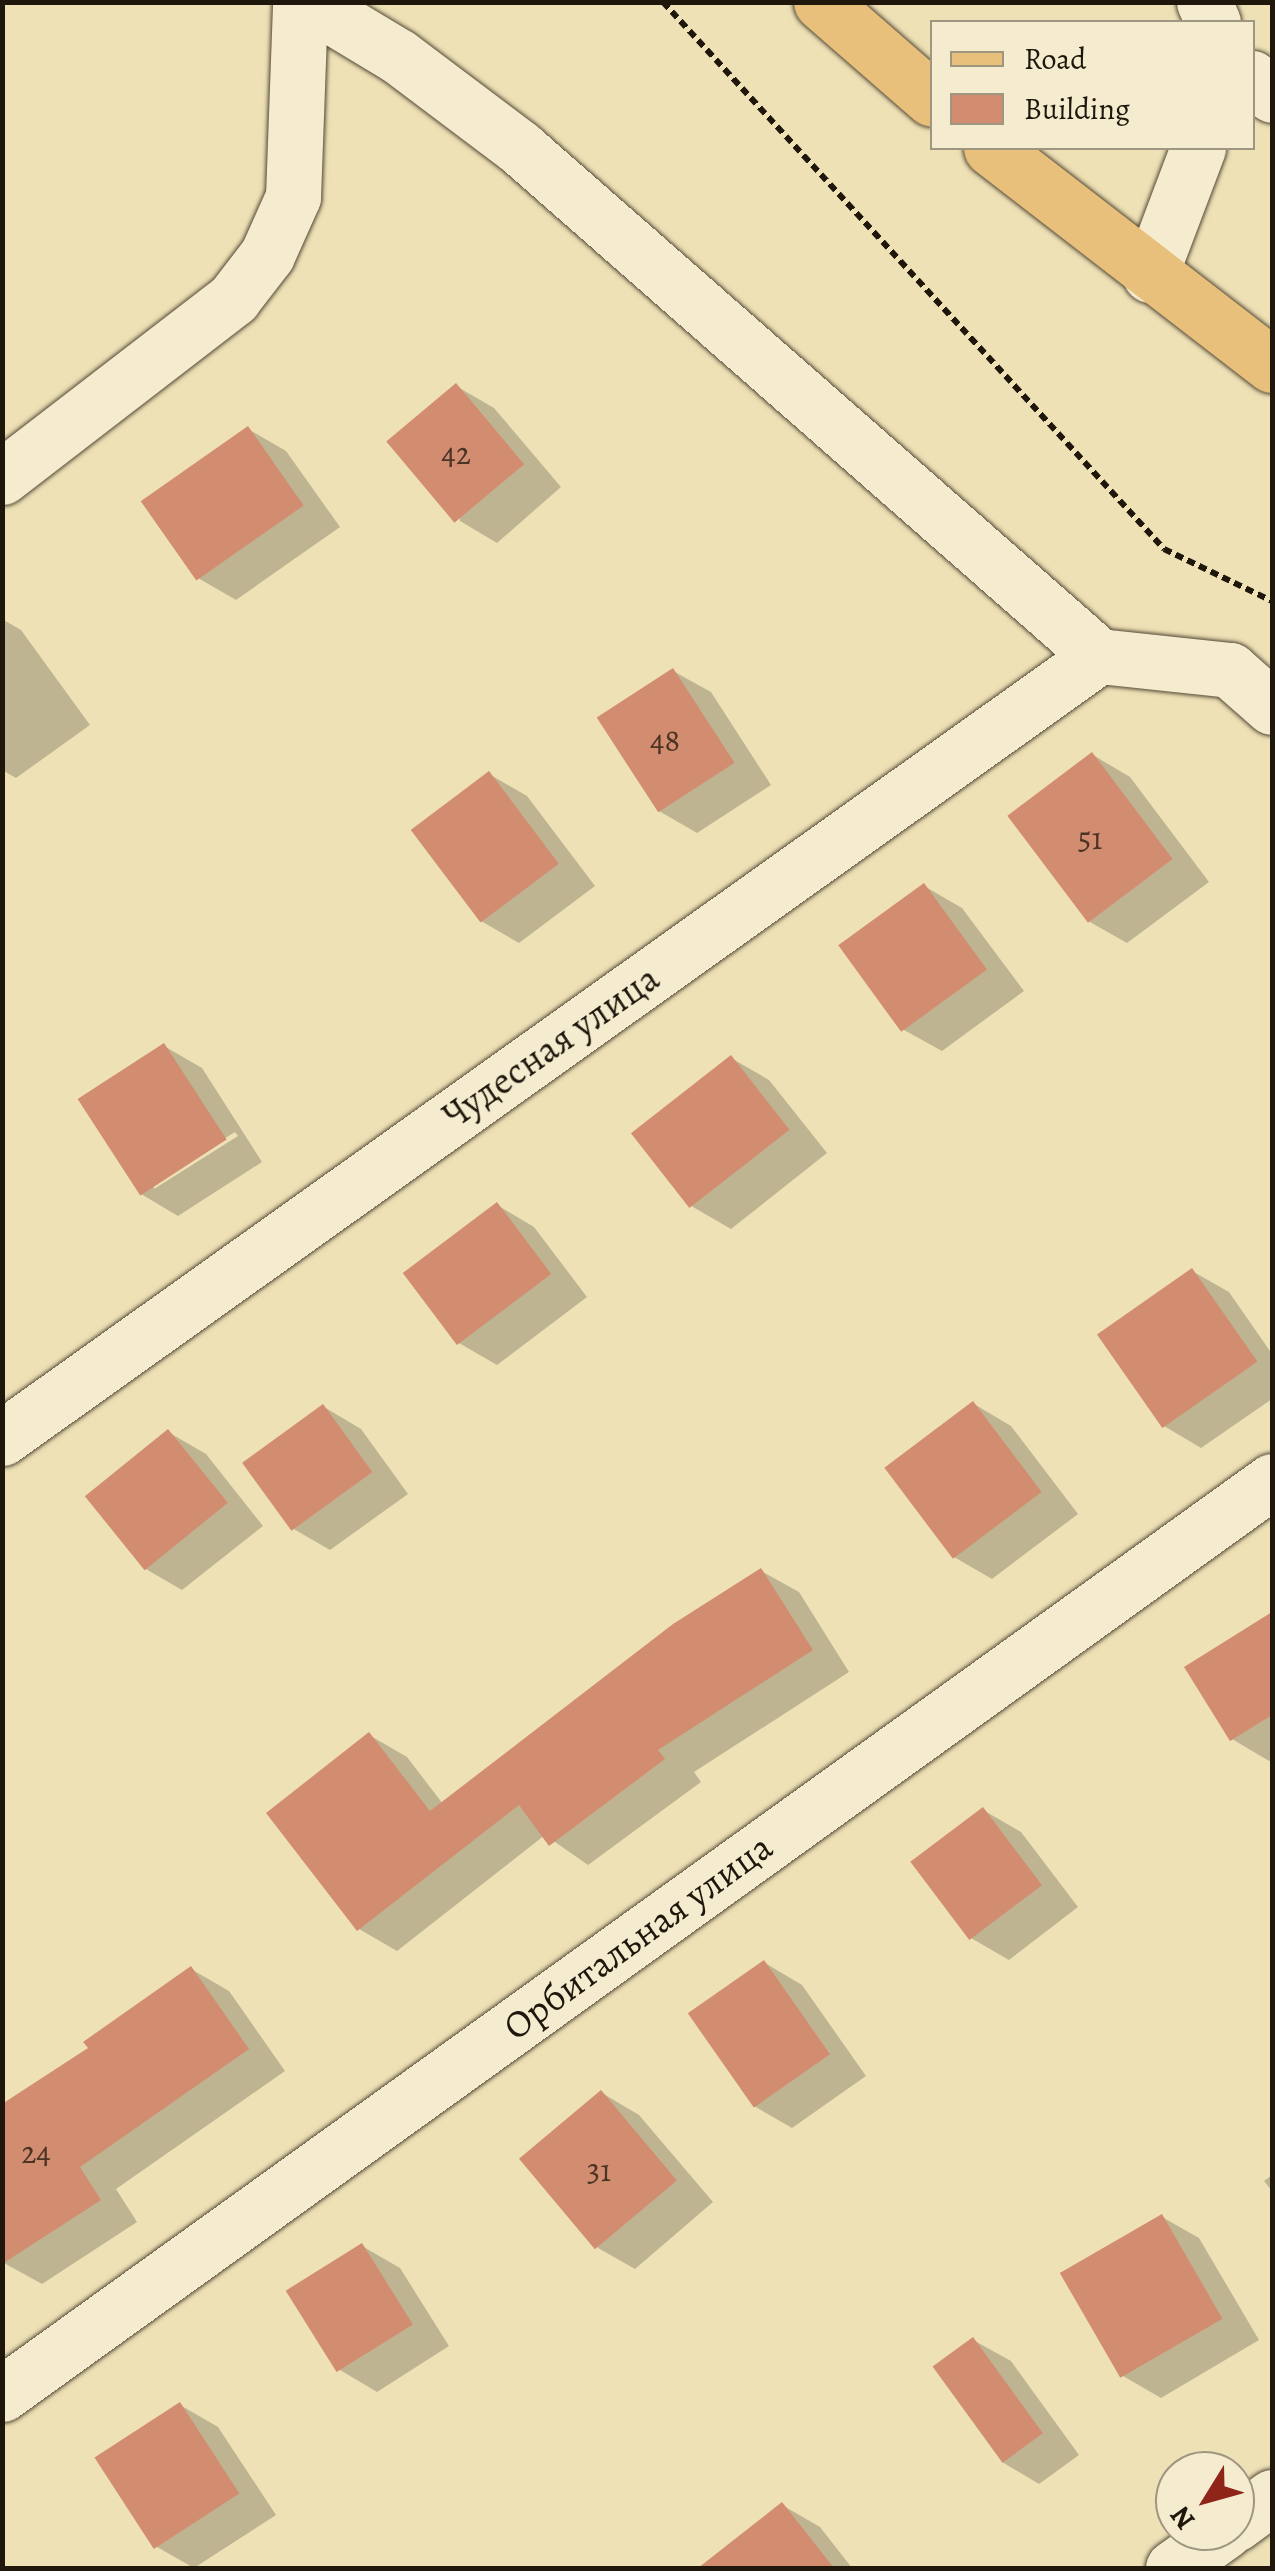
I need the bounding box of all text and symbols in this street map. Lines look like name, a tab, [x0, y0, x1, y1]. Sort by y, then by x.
legend	[930, 20, 1255, 150]
text: Road	[1024, 39, 1086, 79]
text: Building	[1024, 89, 1130, 129]
house number: 42	[441, 434, 471, 472]
house number: 48	[650, 721, 680, 759]
house number: 51	[1078, 819, 1102, 857]
street label: Чудесная улица	[434, 956, 668, 1138]
street label: Орбитальная улица	[495, 1824, 781, 2050]
house number: 24	[21, 2133, 51, 2171]
house number: 31	[587, 2151, 611, 2189]
north arrow	[1155, 2451, 1255, 2551]
text: N	[1161, 2498, 1204, 2537]

